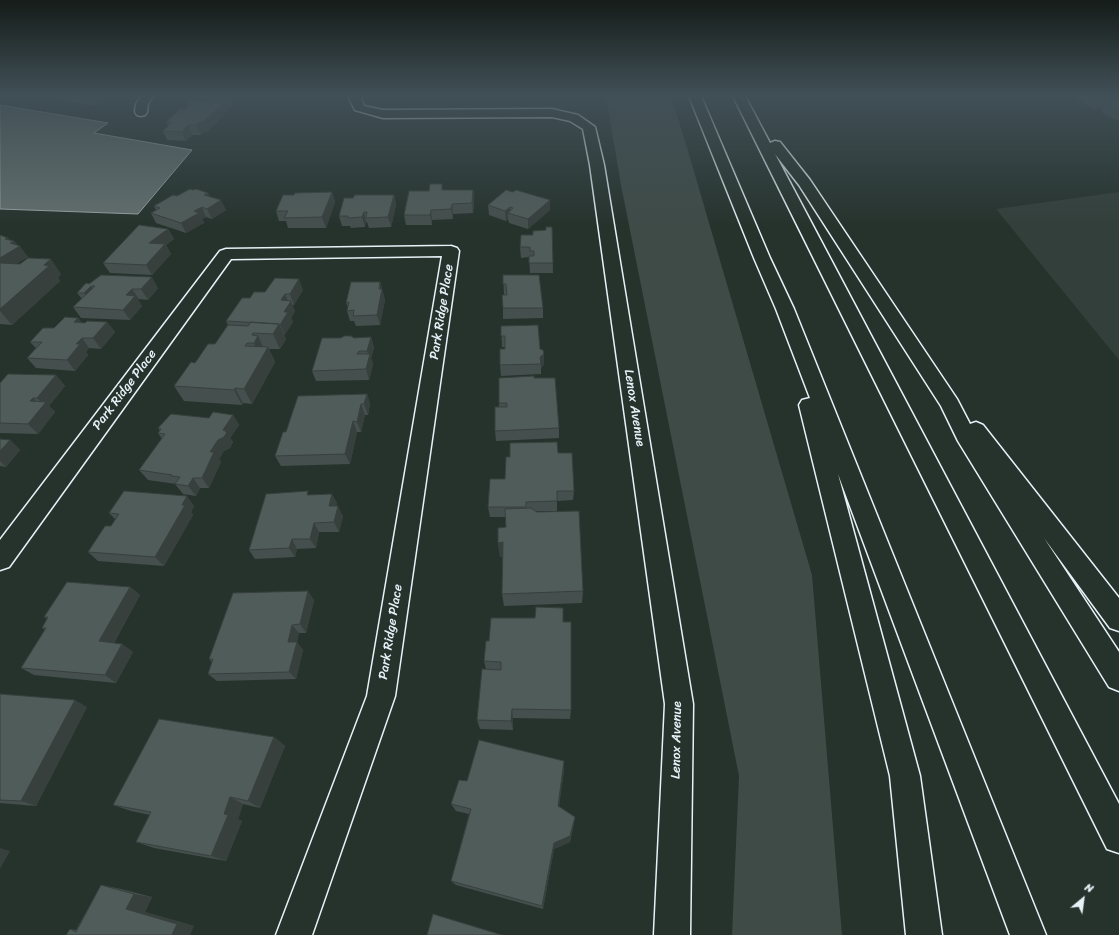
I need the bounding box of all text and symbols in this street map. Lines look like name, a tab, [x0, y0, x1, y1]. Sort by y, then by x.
street label: Park Ridge Place	[427, 263, 457, 361]
street label: Park Ridge Place	[90, 347, 160, 433]
street label: Lenox Avenue	[620, 368, 648, 448]
street label: Park Ridge Place	[376, 583, 406, 681]
street label: Lenox Avenue	[669, 701, 685, 779]
text: N	[1081, 878, 1097, 898]
north arrow	[1063, 879, 1103, 919]

